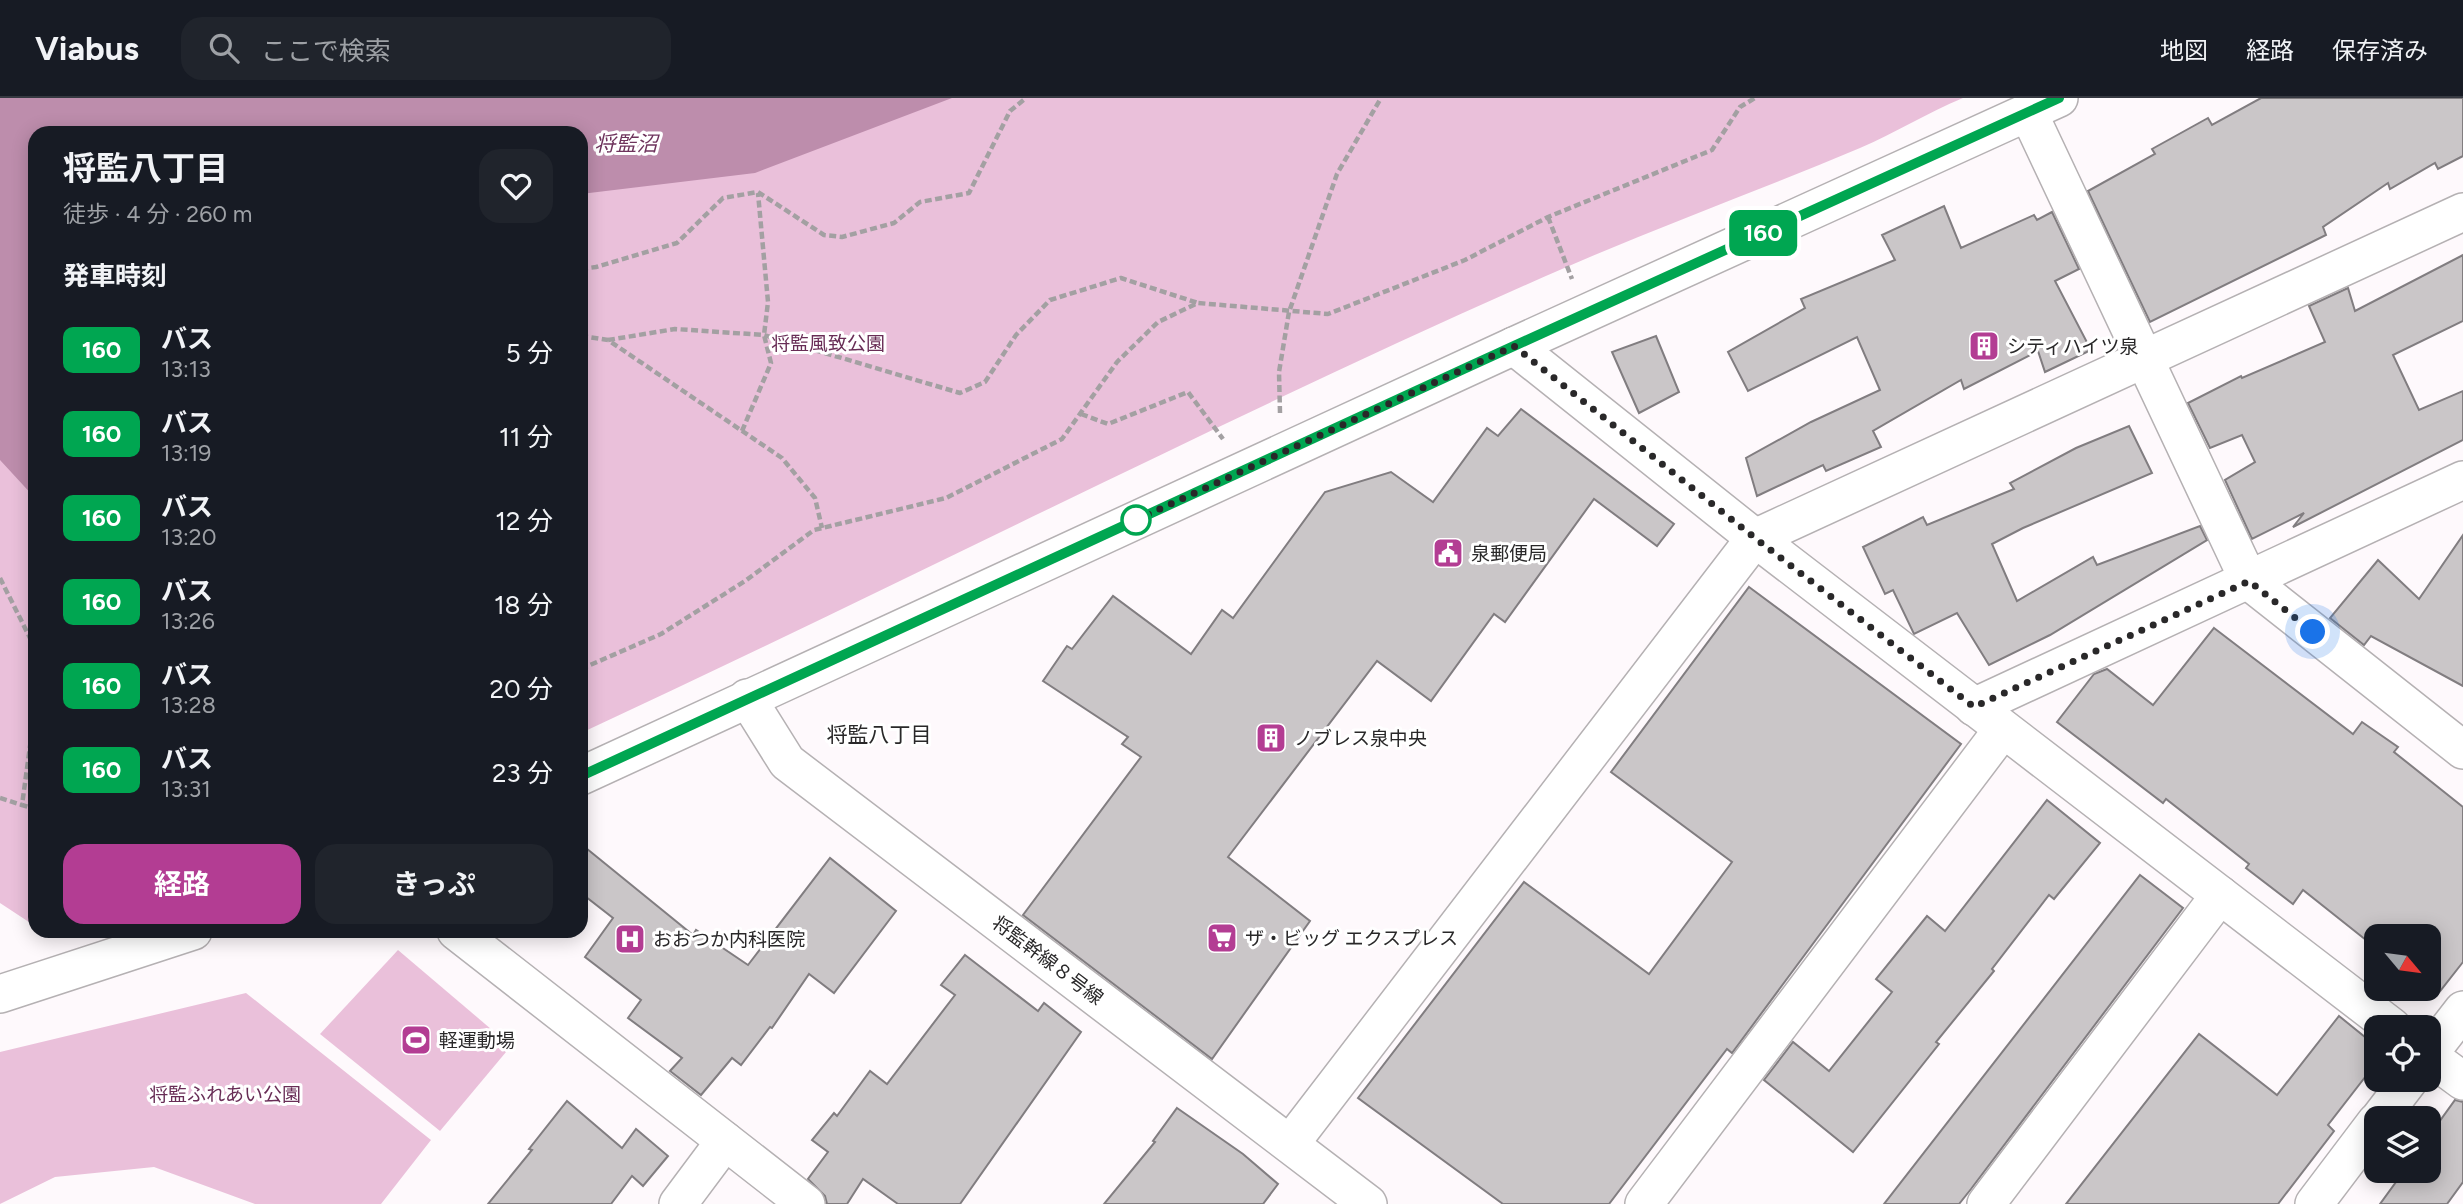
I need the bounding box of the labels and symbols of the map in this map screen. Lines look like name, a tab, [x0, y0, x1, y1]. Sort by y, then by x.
water label: 将監沼	[595, 131, 660, 156]
line badge: 160	[1723, 210, 1803, 256]
building icon: シティハイツ泉	[1967, 329, 2001, 363]
park label: 将監風致公園	[771, 332, 885, 355]
place label: シティハイツ泉	[2007, 335, 2138, 358]
unlabelled marker	[1121, 505, 1151, 535]
public building icon: 泉郵便局	[1431, 536, 1465, 570]
place label: 泉郵便局	[1471, 542, 1547, 565]
your location	[2295, 614, 2330, 649]
building icon: ノブレス泉中央	[1254, 721, 1288, 755]
district label: 将監八丁目	[827, 722, 932, 747]
place label: ノブレス泉中央	[1294, 727, 1427, 750]
street label: 将監幹線８号線	[988, 911, 1108, 1010]
supermarket icon: ザ・ビッグ エクスプレス	[1205, 921, 1239, 955]
hospital icon: おおつか内科医院	[613, 922, 647, 956]
north arrow	[2364, 924, 2441, 1001]
place label: ザ・ビッグ エクスプレス	[1245, 927, 1458, 950]
place label: おおつか内科医院	[653, 928, 805, 951]
sports icon: 軽運動場	[399, 1023, 433, 1057]
place label: 軽運動場	[439, 1029, 515, 1052]
park label: 将監ふれあい公園	[149, 1083, 301, 1106]

